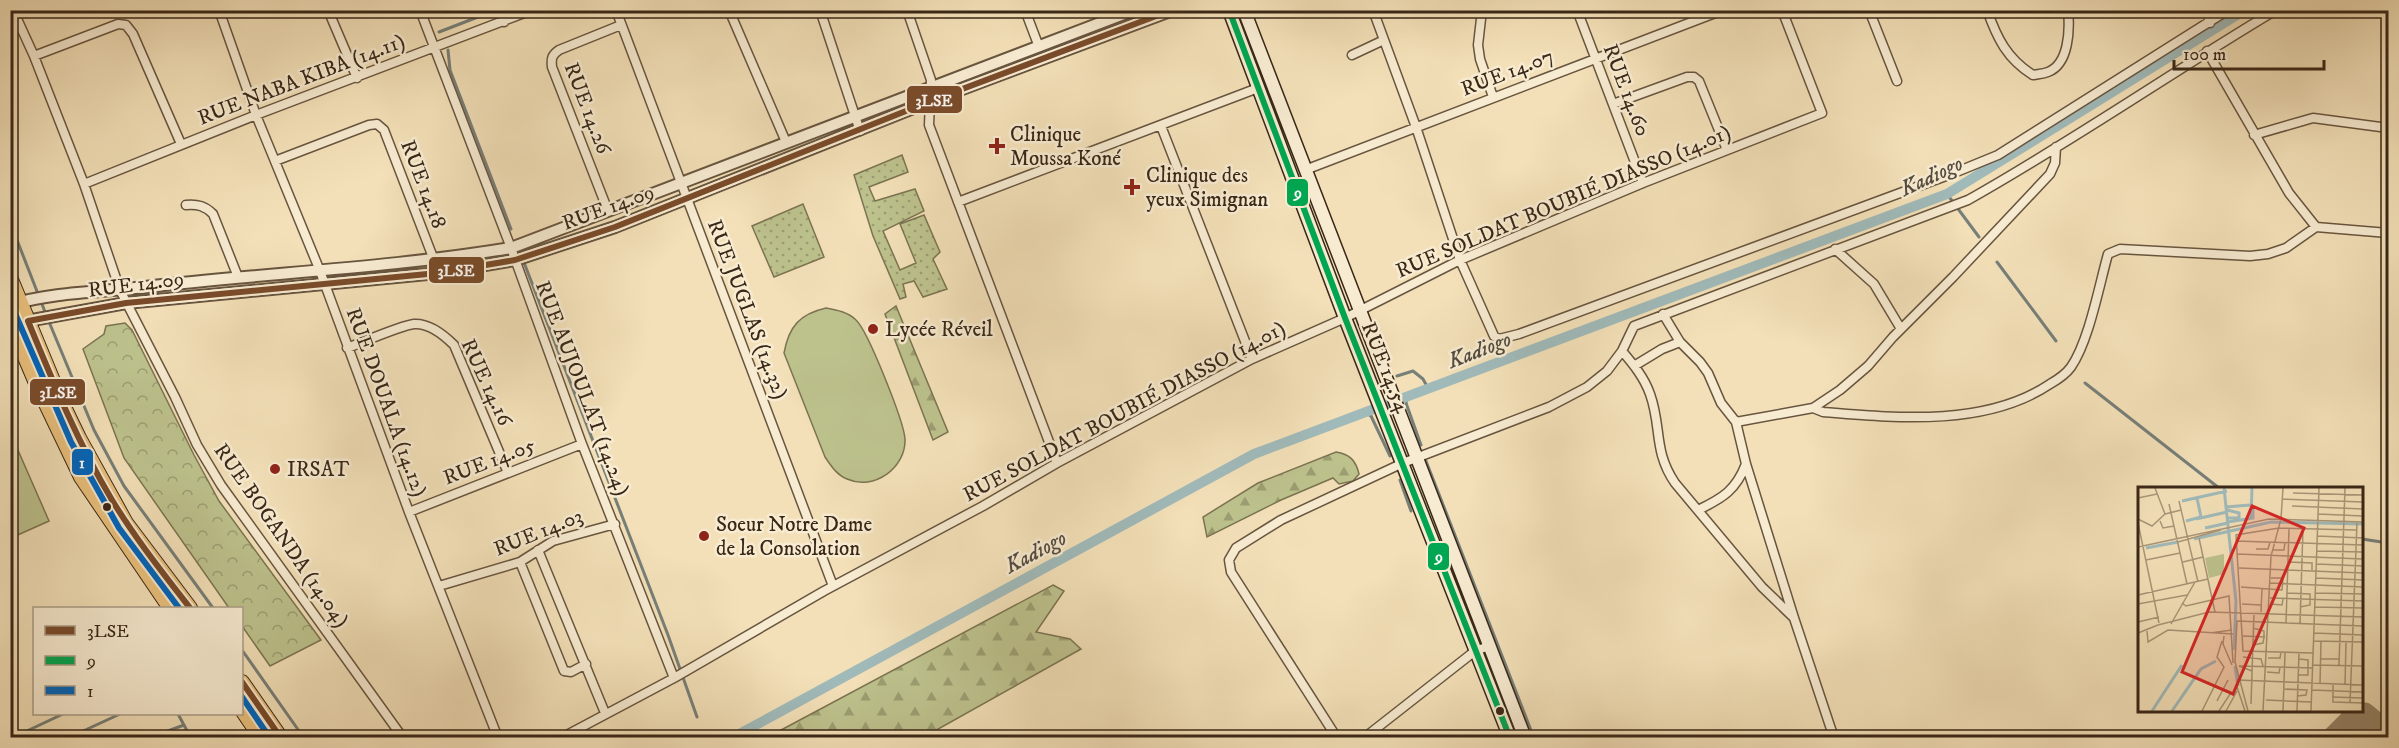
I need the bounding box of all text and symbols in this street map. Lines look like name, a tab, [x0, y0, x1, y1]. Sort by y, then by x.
street label: RUE NABA KIBA (14.11)	[194, 28, 409, 131]
scale bar	[2174, 33, 2324, 71]
street label: RUE 14.60	[1597, 41, 1656, 140]
street label: RUE 14.07	[1457, 43, 1557, 102]
text: 100 m	[2183, 44, 2226, 66]
street label: RUE 14.26	[558, 59, 617, 159]
line badge: 3LSE	[906, 85, 963, 114]
text: 3LSE	[915, 91, 953, 111]
street label: RUE SOLDAT BOUBIÉ DIASSO (14.01)	[1392, 118, 1735, 284]
place label: Clinique Moussa Koné	[1010, 122, 1121, 172]
street label: RUE 14.18	[394, 136, 452, 232]
marker: Clinique Moussa Koné	[988, 137, 1006, 155]
water label: Kadiogo	[1895, 150, 1967, 203]
place label: Clinique des yeux Simignan	[1146, 163, 1268, 213]
marker: Clinique des yeux Simignan	[1123, 178, 1141, 196]
line badge: 9	[1286, 178, 1309, 207]
street label: RUE 14.09	[559, 179, 658, 237]
text: 9	[1293, 183, 1302, 203]
street label: RUE JUGLAS (14.32)	[701, 216, 793, 403]
line badge: 3LSE	[428, 256, 485, 284]
text: 3LSE	[437, 261, 475, 281]
street label: RUE 14.09	[87, 266, 185, 304]
street label: RUE AUJOULAT (14.24)	[529, 277, 635, 499]
street label: RUE DOUALA (14.12)	[340, 304, 432, 500]
street label: RUE SOLDAT BOUBIÉ DIASSO (14.01)	[958, 315, 1290, 508]
place label: Lycée Réveil	[885, 317, 994, 343]
street label: RUE 14.54	[1355, 318, 1415, 417]
marker: Lycée Réveil	[866, 322, 880, 336]
water label: Kadiogo	[1443, 326, 1515, 375]
street label: RUE 14.16	[455, 335, 518, 431]
line badge: 3LSE	[29, 378, 86, 406]
text: 3LSE	[39, 383, 77, 403]
street label: RUE 14.05	[440, 433, 539, 491]
street label: RUE BOGANDA (14.04)	[208, 439, 355, 633]
line badge: 1	[71, 448, 94, 476]
text: 1	[79, 453, 85, 473]
place label: IRSAT	[287, 457, 349, 483]
marker: IRSAT	[268, 462, 282, 476]
inset map	[2138, 487, 2363, 712]
unlabelled marker	[101, 501, 113, 513]
street label: RUE 14.03	[490, 503, 587, 563]
place label: Soeur Notre Dame de la Consolation	[716, 512, 872, 562]
water label: Kadiogo	[999, 525, 1071, 580]
marker: Soeur Notre Dame de la Consolation	[697, 529, 711, 543]
line badge: 9	[1427, 542, 1450, 571]
text: 9	[1434, 547, 1443, 567]
legend	[33, 607, 243, 715]
text: 3LSE	[87, 621, 129, 643]
text: 9	[86, 651, 96, 673]
text: 1	[87, 681, 94, 703]
unlabelled marker	[1494, 705, 1506, 717]

